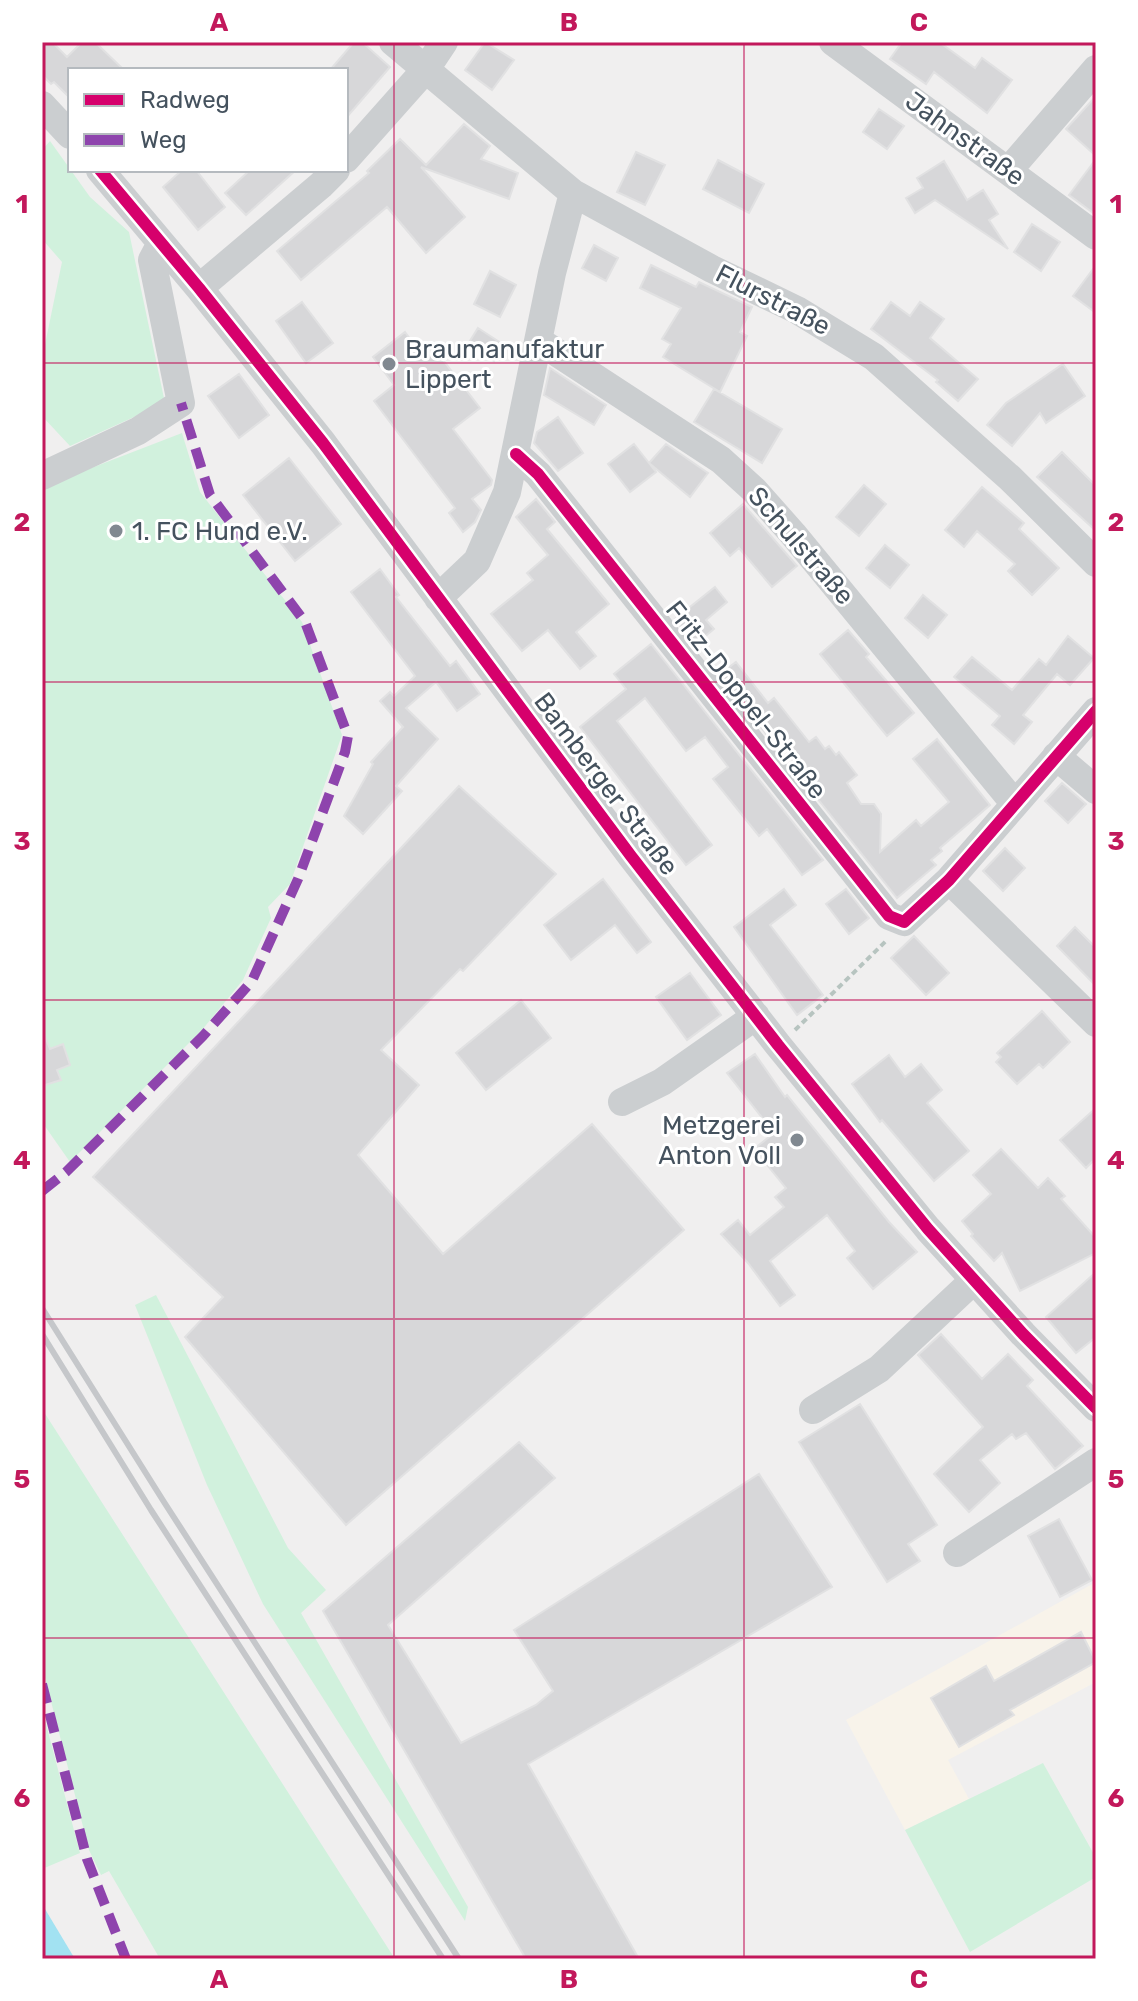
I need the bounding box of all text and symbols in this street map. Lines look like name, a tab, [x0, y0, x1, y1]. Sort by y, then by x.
text: A	[210, 7, 229, 38]
text: B	[560, 7, 578, 38]
text: C	[910, 7, 928, 38]
legend	[68, 68, 348, 172]
street label: Jahnstraße	[899, 85, 1031, 193]
text: Radweg	[140, 86, 230, 114]
text: Weg	[140, 126, 187, 154]
text: 1	[16, 189, 28, 220]
text: 1	[1110, 189, 1122, 220]
street label: Flurstraße	[711, 258, 835, 342]
place label: Braumanufaktur Lippert	[405, 334, 604, 395]
marker: Braumanufaktur Lippert	[380, 355, 398, 373]
street label: Schulstraße	[742, 481, 860, 611]
text: 2	[14, 507, 30, 538]
text: 2	[1108, 507, 1124, 538]
place label: 1. FC Hund e.V.	[132, 516, 308, 547]
marker: 1. FC Hund e.V.	[107, 522, 125, 540]
street label: Fritz-Doppel-Straße	[659, 595, 833, 805]
street label: Bamberger Straße	[527, 687, 685, 881]
text: 3	[13, 826, 31, 857]
text: 3	[1107, 826, 1125, 857]
place label: Metzgerei Anton Voll	[658, 1110, 781, 1171]
marker: Metzgerei Anton Voll	[788, 1131, 806, 1149]
text: 4	[13, 1145, 31, 1176]
text: 4	[1107, 1145, 1125, 1176]
text: 5	[14, 1464, 30, 1495]
text: 5	[1108, 1464, 1124, 1495]
text: 6	[14, 1783, 31, 1814]
text: 6	[1108, 1783, 1125, 1814]
text: A	[210, 1964, 229, 1995]
text: B	[560, 1964, 578, 1995]
text: C	[910, 1964, 928, 1995]

